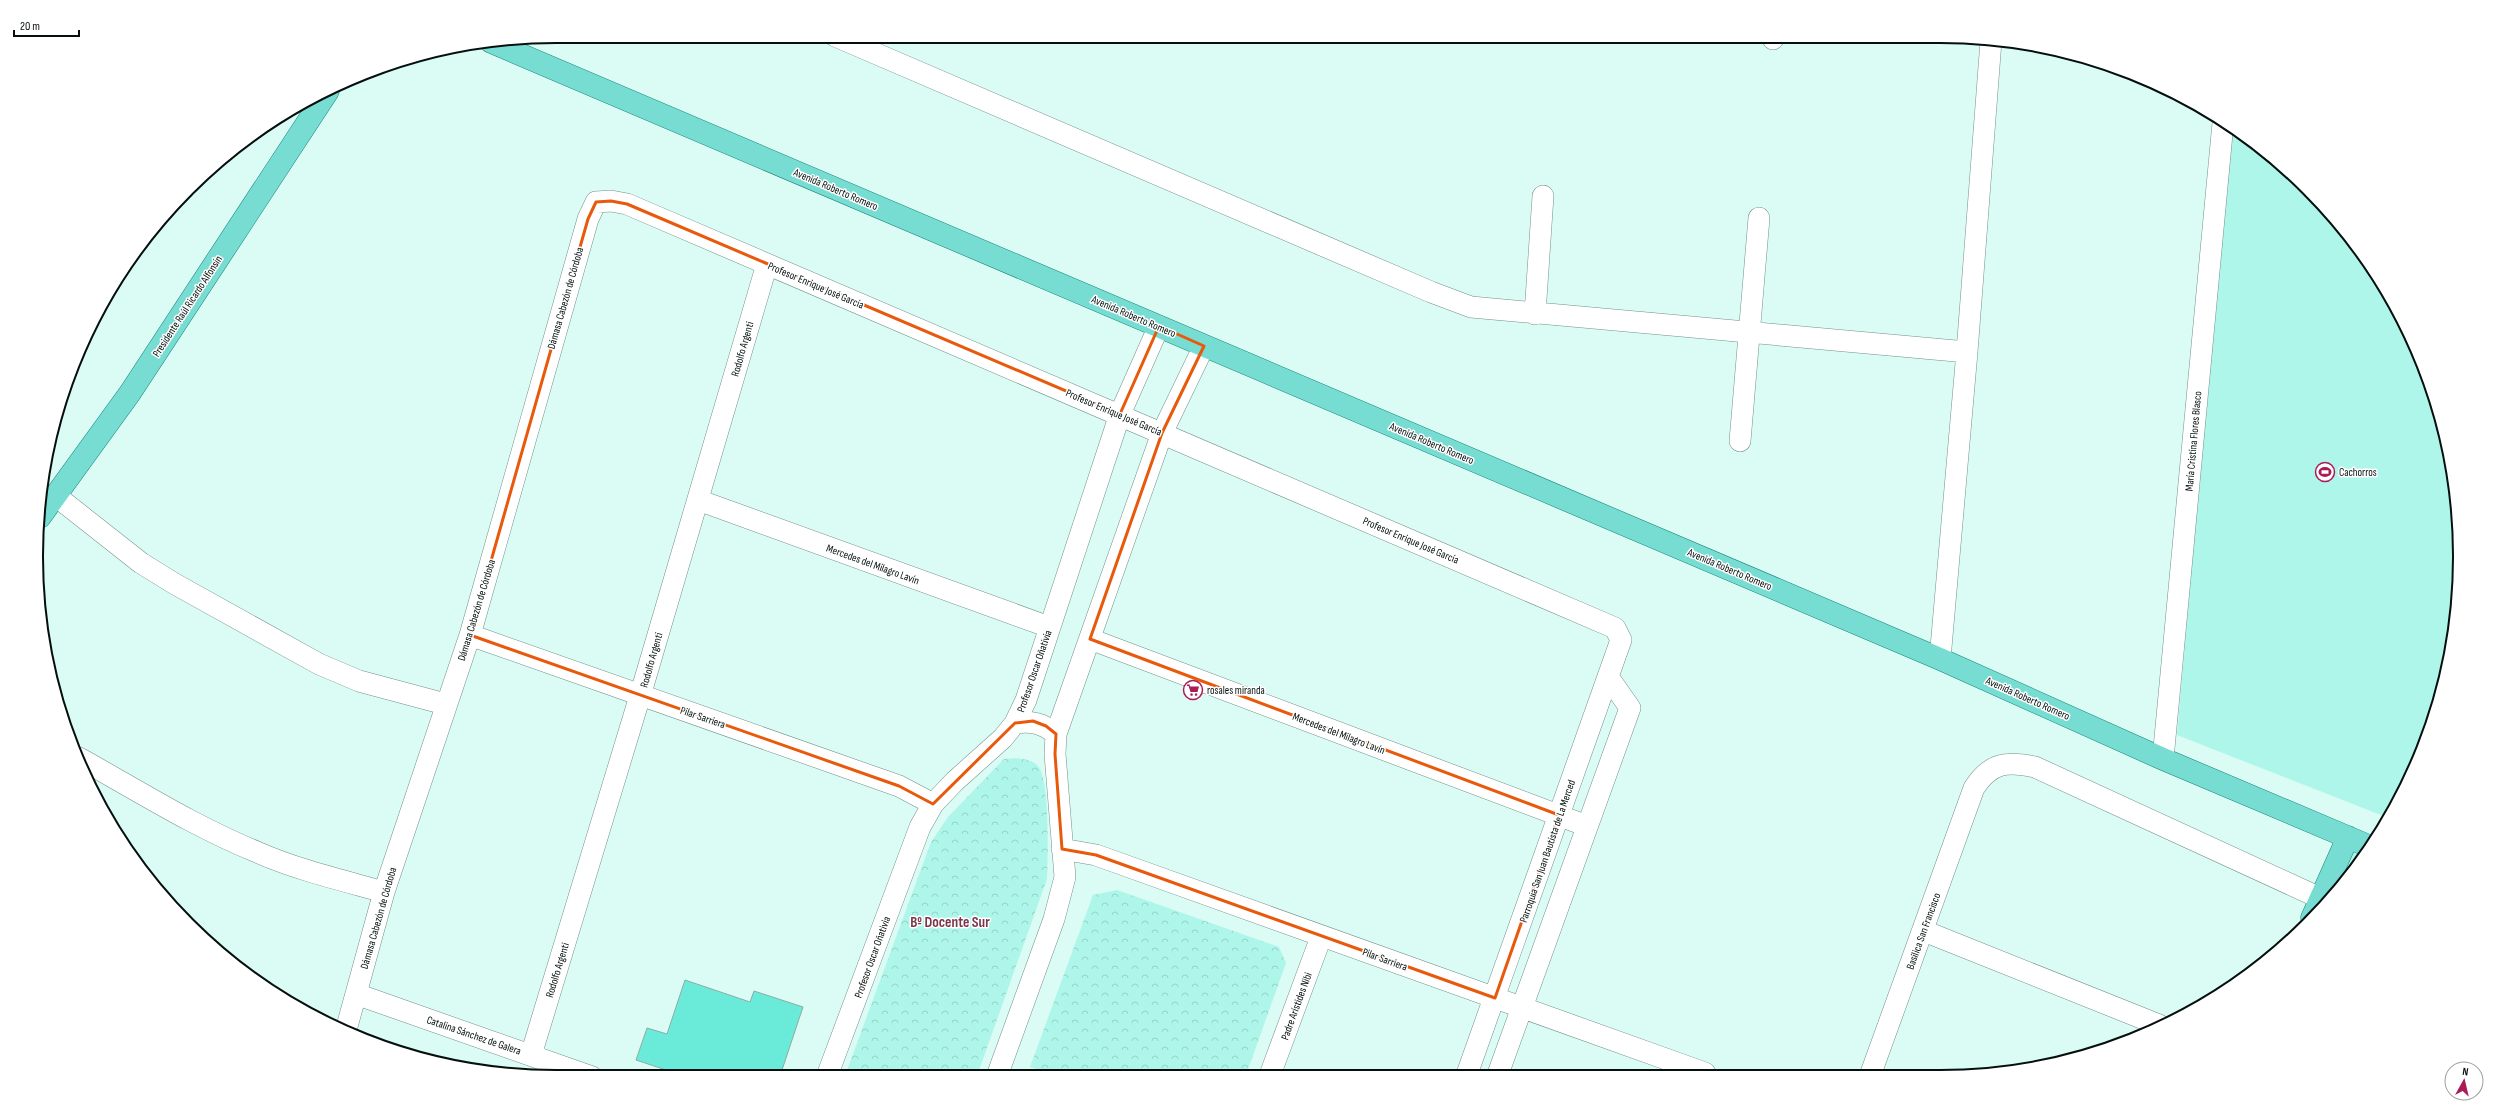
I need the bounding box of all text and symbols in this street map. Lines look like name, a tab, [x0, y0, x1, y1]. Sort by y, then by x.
scale bar	[14, 12, 79, 38]
text: 20 m	[20, 19, 40, 34]
street label: Avenida Roberto Romero	[791, 165, 880, 213]
street label: Dámasa Cabezón de Córdoba	[545, 246, 586, 351]
street label: Presidente Raúl Ricardo Alfonsín	[150, 253, 225, 359]
street label: Profesor Enrique José García	[766, 259, 866, 312]
street label: Avenida Roberto Romero	[1089, 292, 1178, 340]
street label: Rodolfo Argenti	[728, 320, 757, 378]
street label: Profesor Enrique José García	[1064, 386, 1164, 439]
street label: María Cristina Flores Blasco	[2183, 390, 2204, 492]
street label: Avenida Roberto Romero	[1387, 419, 1476, 467]
sports icon: Cachorros	[2314, 461, 2336, 483]
place label: Cachorros	[2339, 466, 2377, 479]
street label: Profesor Enrique José García	[1361, 514, 1461, 567]
street label: Mercedes del Milagro Lavín	[825, 542, 921, 587]
street label: Avenida Roberto Romero	[1685, 545, 1774, 593]
street label: Dámasa Cabezón de Córdoba	[455, 558, 498, 662]
street label: Profesor Oscar Oñativia	[1014, 628, 1055, 714]
street label: Rodolfo Argenti	[637, 631, 666, 689]
street label: Avenida Roberto Romero	[1983, 674, 2072, 723]
supermarket icon: rosales miranda	[1182, 679, 1204, 701]
place label: rosales miranda	[1207, 684, 1265, 697]
street label: Pilar Sarriera	[679, 704, 727, 731]
street label: Mercedes del Milagro Lavín	[1291, 710, 1387, 757]
street label: Parroquia San Juan Bautista de La Merced	[1517, 778, 1578, 924]
street label: Dámasa Cabezón de Córdoba	[358, 866, 399, 971]
street label: Basílica San Francisco	[1904, 891, 1943, 971]
district label: Bº Docente Sur	[910, 913, 990, 932]
street label: Profesor Oscar Oñativia	[852, 915, 893, 1000]
street label: Rodolfo Argenti	[543, 941, 572, 999]
street label: Pilar Sarriera	[1361, 945, 1409, 974]
street label: Padre Arístides Nibi	[1278, 971, 1315, 1042]
street label: Catalina Sánchez de Galera	[425, 1013, 523, 1058]
north arrow	[2444, 1061, 2484, 1101]
text: N	[2462, 1065, 2469, 1078]

